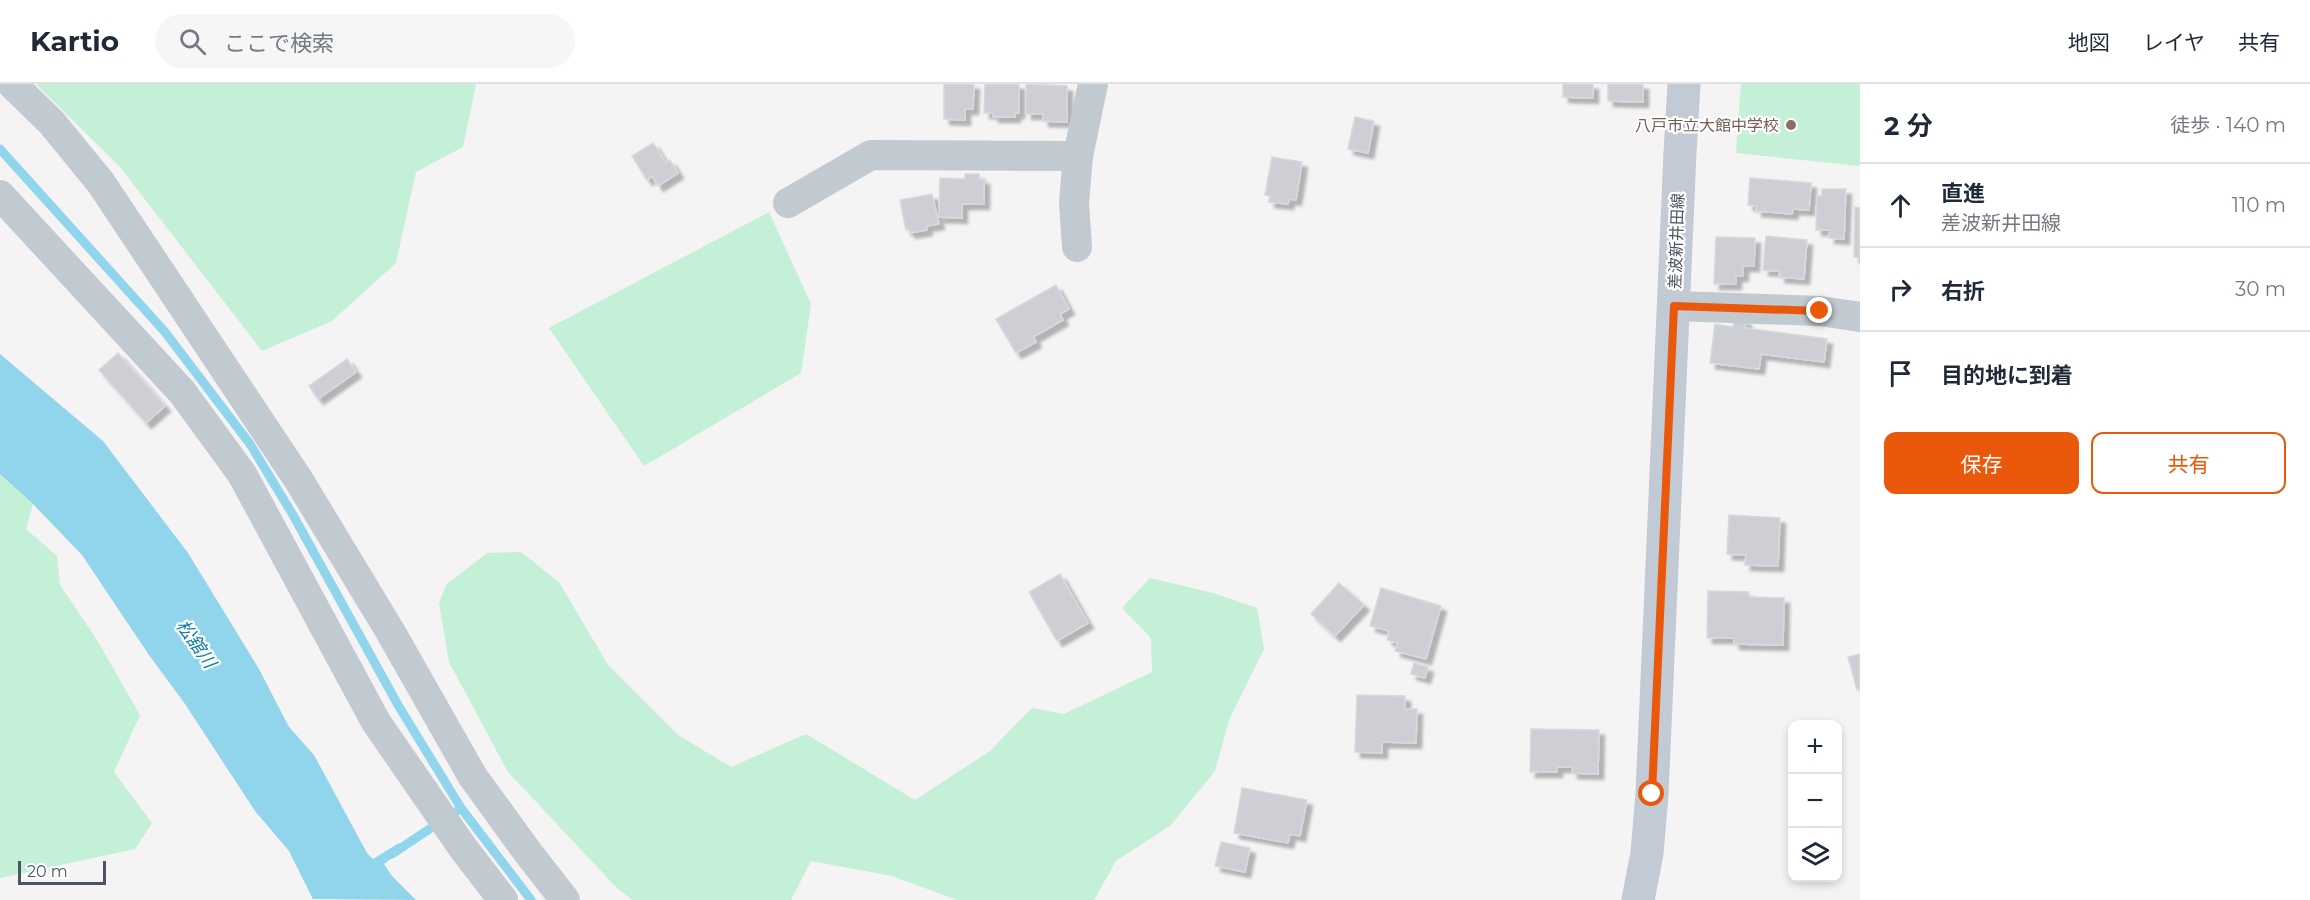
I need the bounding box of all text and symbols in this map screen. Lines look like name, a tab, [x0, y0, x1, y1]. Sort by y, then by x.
search box	[155, 14, 575, 68]
text: Kartio	[30, 24, 119, 58]
icon: search	[176, 25, 209, 58]
text: ここで検索	[224, 30, 334, 57]
text: 地図	[2068, 30, 2110, 55]
text: レイヤ	[2143, 30, 2205, 55]
text: 共有	[2238, 30, 2280, 55]
text: 2 分	[1884, 110, 1933, 142]
text: 徒歩 · 140 m	[2170, 113, 2286, 137]
place label: 八戸市立大館中学校	[1635, 116, 1779, 135]
marker: 八戸市立大館中学校	[1784, 118, 1798, 132]
text: 直進	[1941, 180, 1985, 207]
icon: ahead	[1884, 189, 1917, 222]
street label: 差波新井田線	[1665, 193, 1688, 289]
text: 110 m	[2232, 193, 2286, 217]
text: 差波新井田線	[1941, 211, 2061, 235]
icon: right	[1884, 273, 1917, 306]
text: 30 m	[2235, 277, 2286, 301]
text: 右折	[1941, 278, 1985, 305]
route end	[1806, 297, 1832, 323]
icon: arrive	[1884, 357, 1917, 390]
text: 目的地に到着	[1941, 362, 2073, 389]
button: 保存	[1884, 432, 2079, 494]
button: 共有	[2091, 432, 2286, 494]
water label: 松舘川	[172, 616, 222, 674]
map controls	[1788, 720, 1842, 882]
button: +	[1788, 720, 1842, 774]
button: −	[1788, 774, 1842, 828]
route start	[1638, 780, 1664, 806]
button: layers	[1788, 828, 1842, 882]
scale bar	[18, 858, 106, 886]
text: 20 m	[27, 862, 68, 881]

